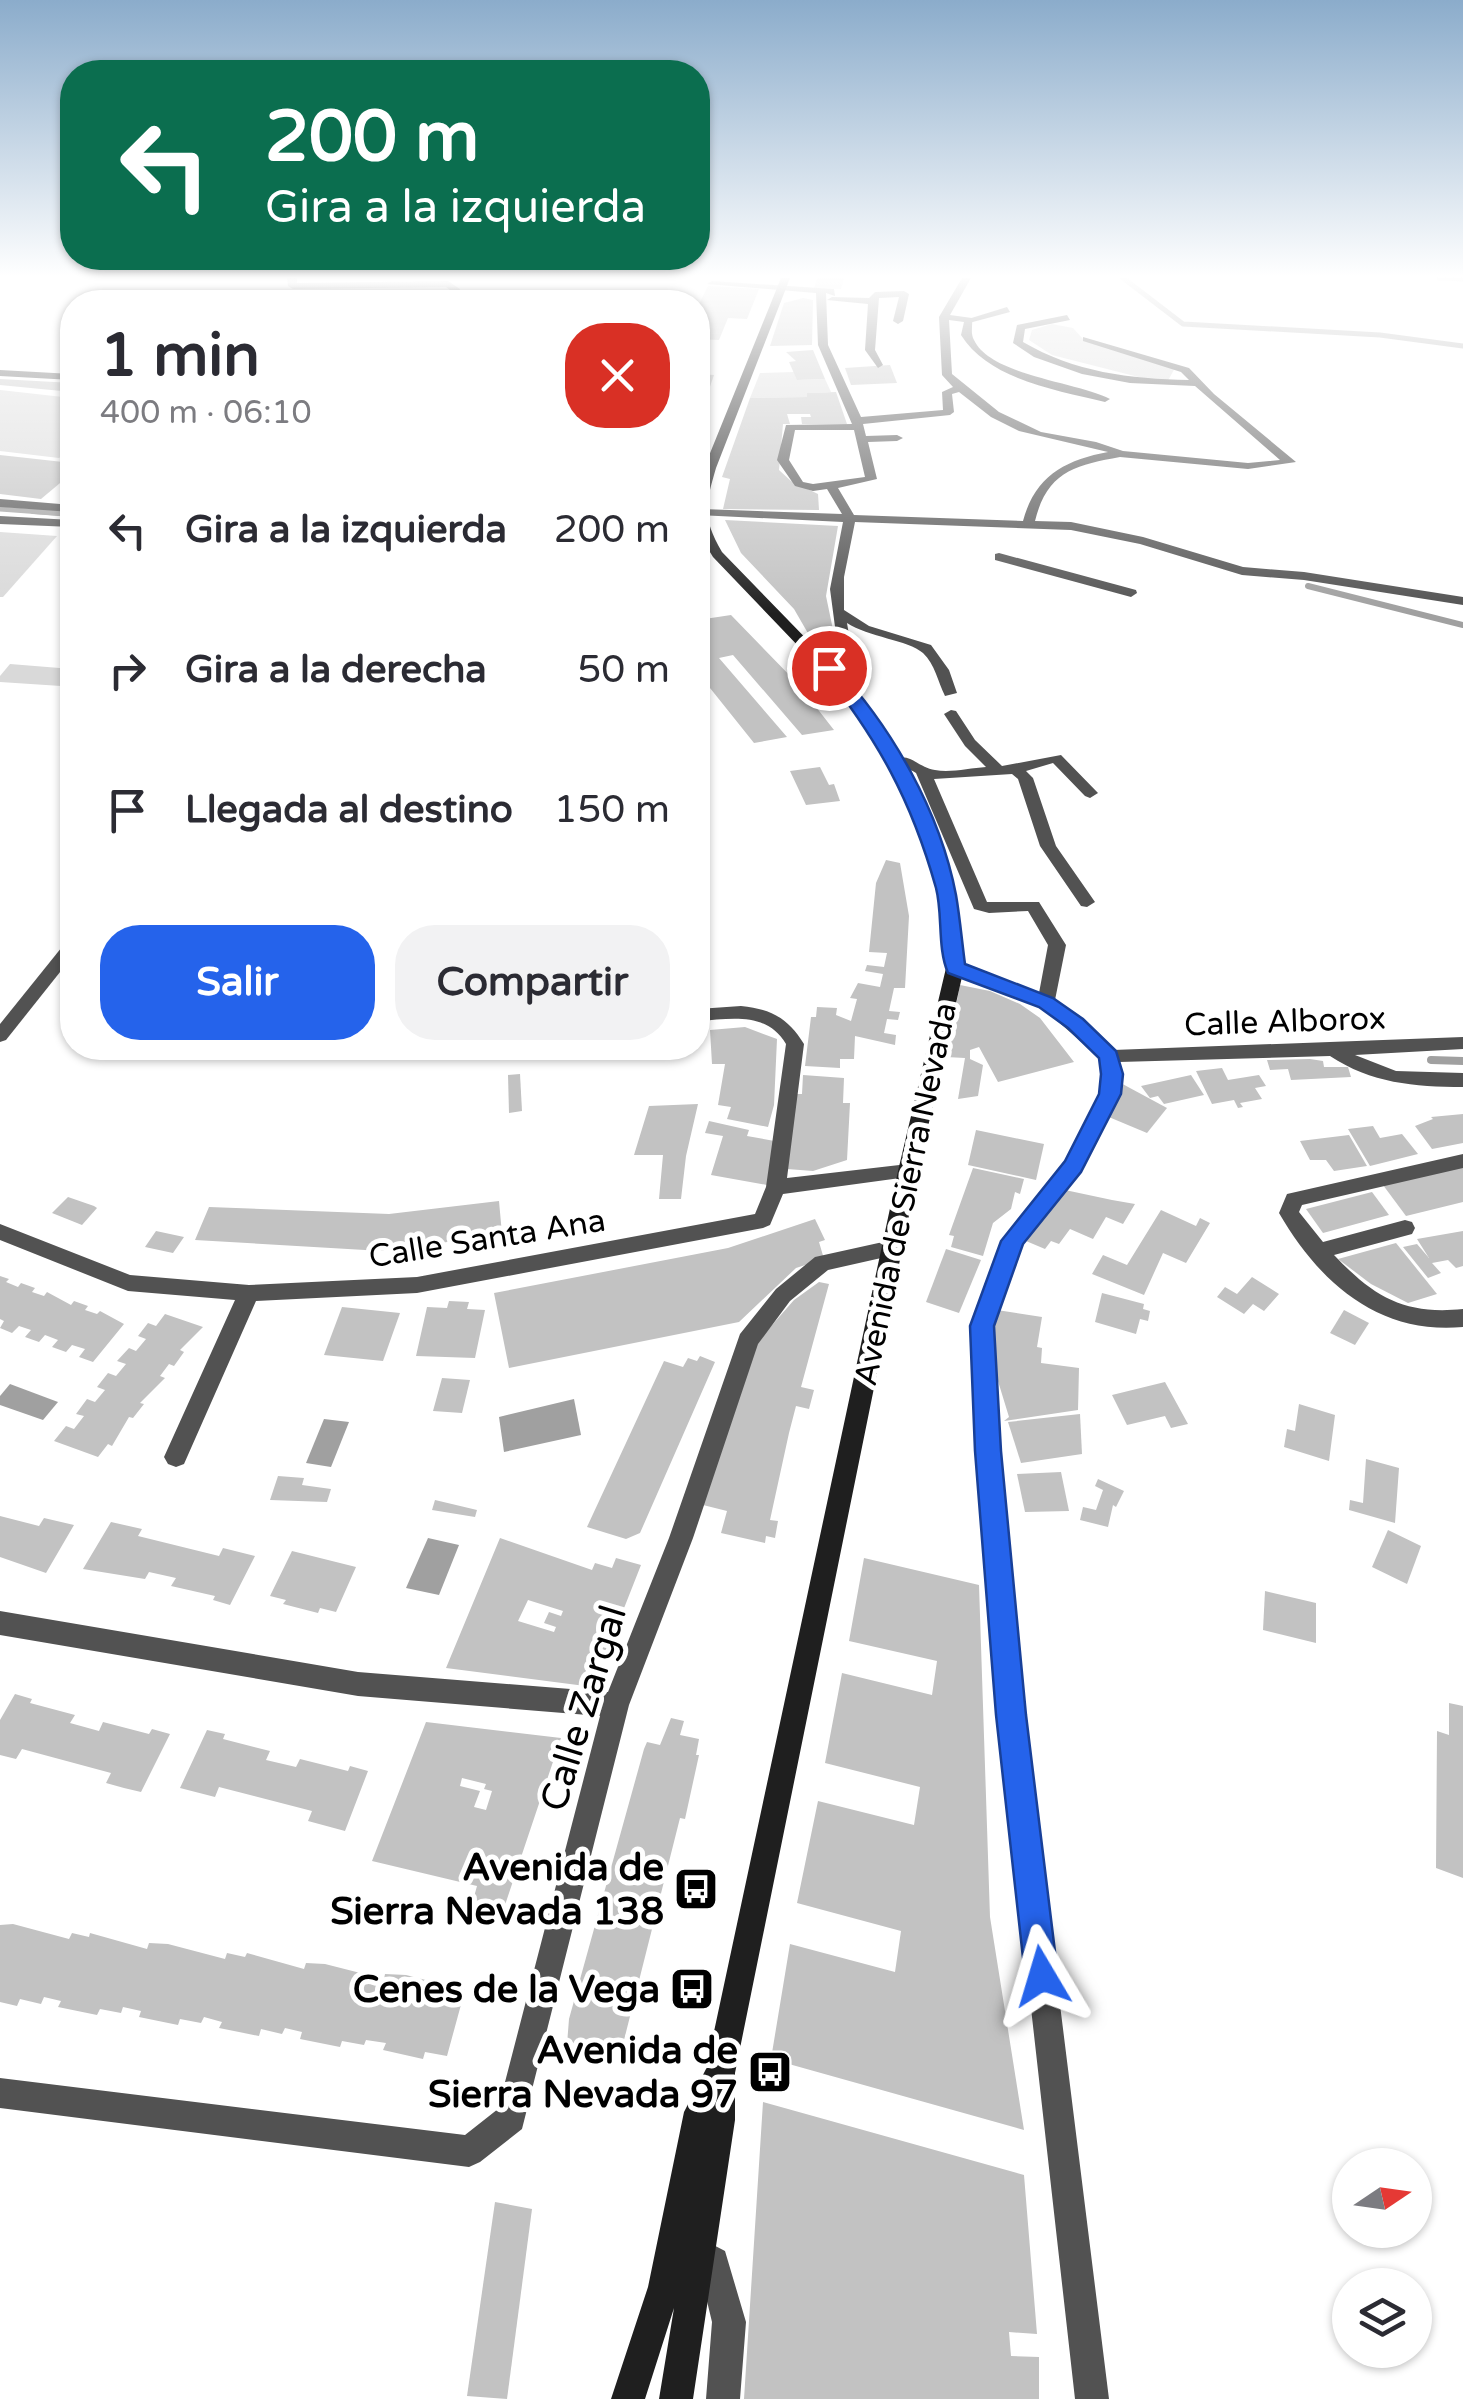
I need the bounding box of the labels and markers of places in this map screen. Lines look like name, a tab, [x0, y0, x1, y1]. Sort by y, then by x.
pin	[787, 626, 872, 711]
place label: Avenida de Sierra Nevada 138	[330, 1845, 664, 1935]
bus stop icon: Avenida de Sierra Nevada 138	[673, 1866, 719, 1912]
bus stop icon: Cenes de la Vega	[669, 1966, 715, 2012]
place label: Cenes de la Vega	[353, 1967, 660, 2013]
place label: Avenida de Sierra Nevada 97	[428, 2028, 738, 2118]
bus stop icon: Avenida de Sierra Nevada 97	[747, 2049, 793, 2095]

